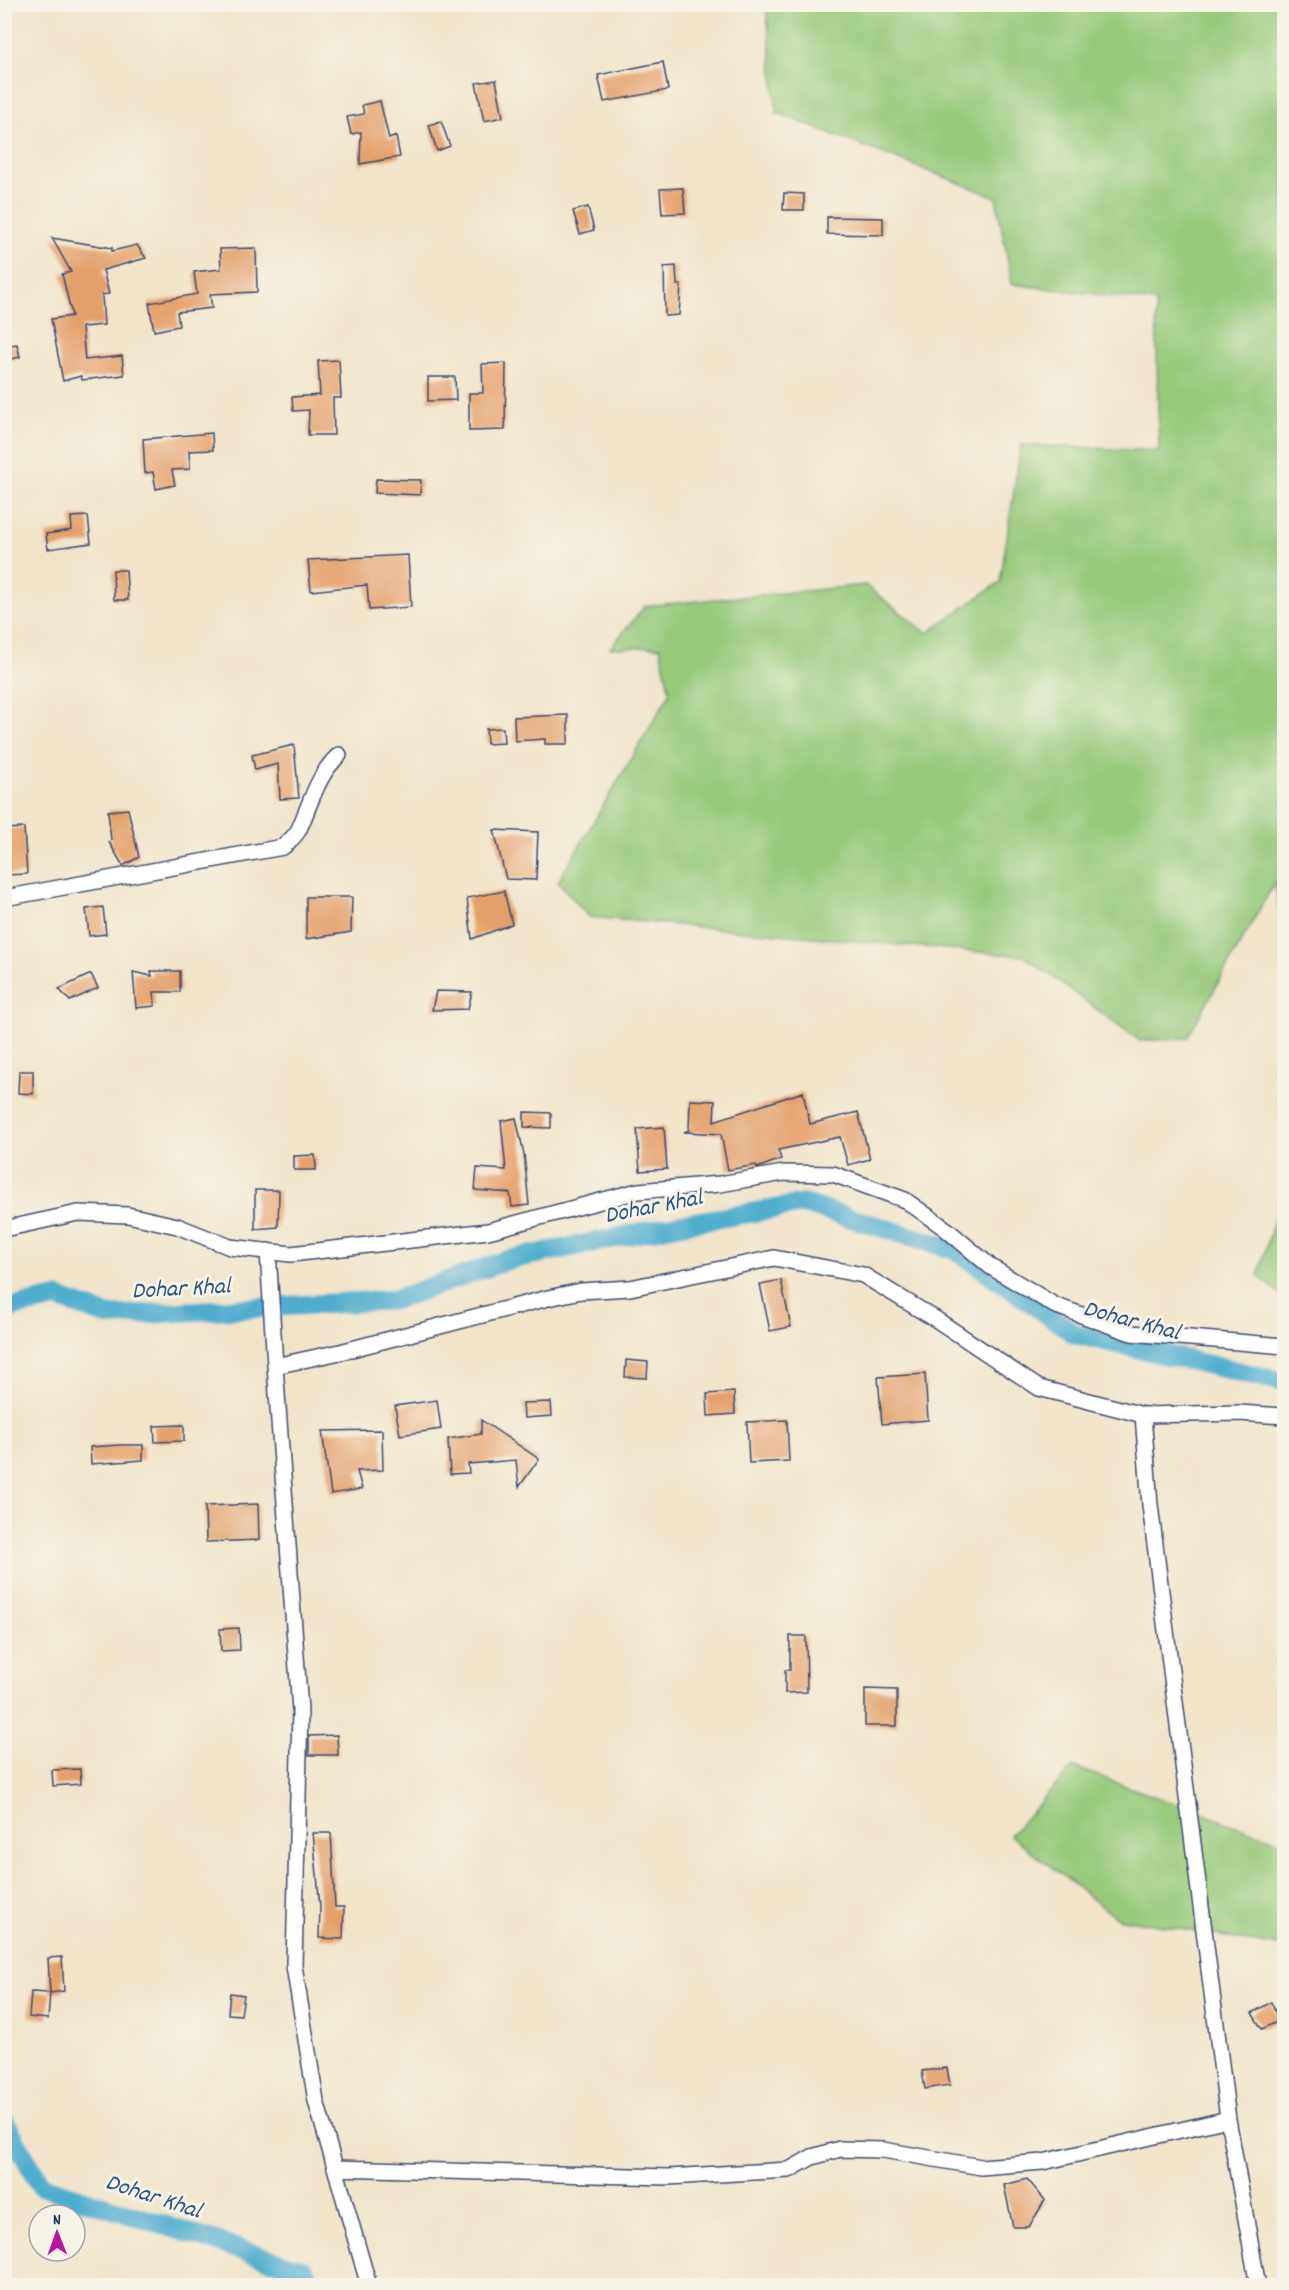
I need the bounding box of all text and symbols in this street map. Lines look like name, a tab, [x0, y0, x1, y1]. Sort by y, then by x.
water label: Dohar Khal	[602, 1181, 708, 1234]
water label: Dohar Khal	[131, 1270, 234, 1310]
water label: Dohar Khal	[1079, 1293, 1186, 1352]
water label: Dohar Khal	[101, 2166, 207, 2230]
north arrow	[27, 2203, 87, 2263]
text: N	[53, 2209, 61, 2232]

